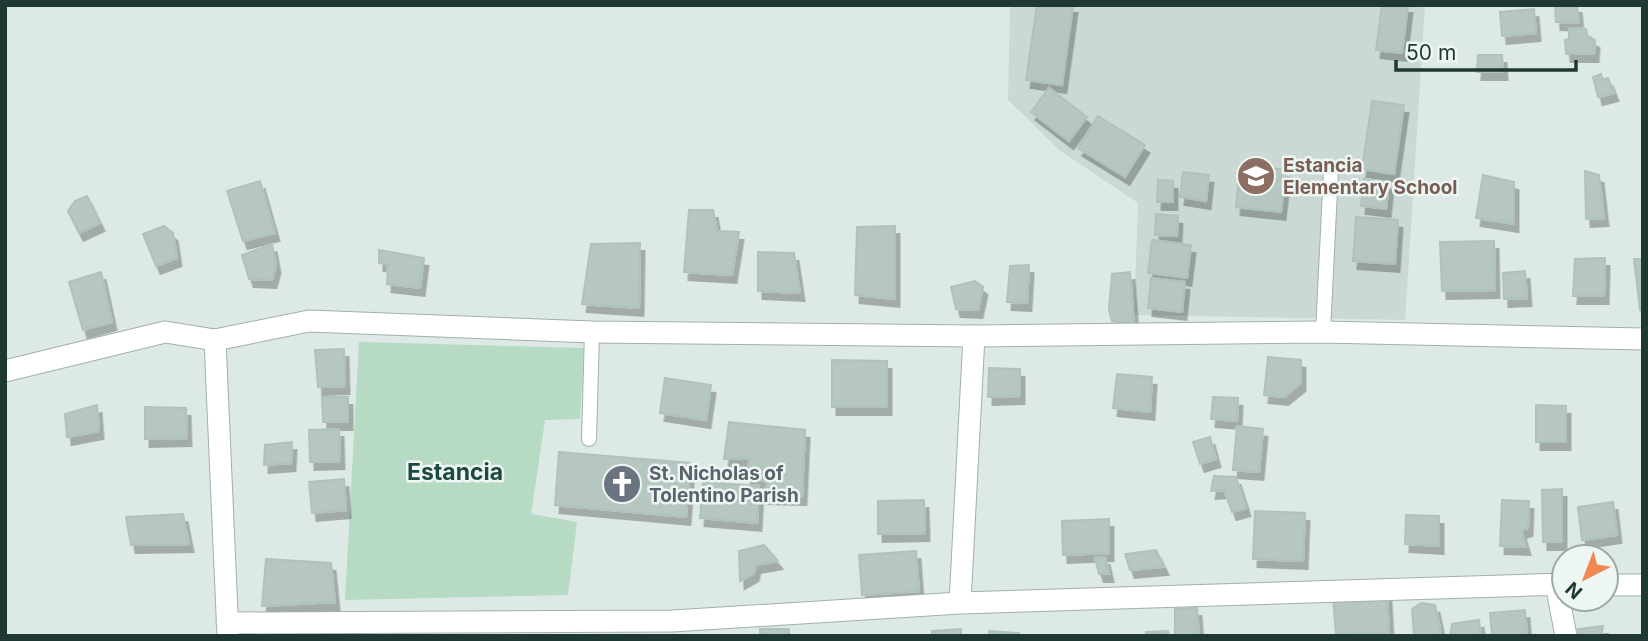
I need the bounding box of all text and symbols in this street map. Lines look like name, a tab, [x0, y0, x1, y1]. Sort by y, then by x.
scale bar	[1396, 28, 1576, 72]
text: 50 m	[1406, 40, 1456, 65]
place label: Estancia Elementary School	[1283, 154, 1457, 199]
school or university icon: Estancia Elementary School	[1235, 155, 1277, 197]
district label: Estancia	[407, 458, 503, 486]
place label: St. Nicholas of Tolentino Parish	[649, 462, 799, 507]
church icon: St. Nicholas of Tolentino Parish	[601, 463, 643, 505]
north arrow	[1550, 543, 1620, 613]
text: N	[1561, 577, 1587, 604]

